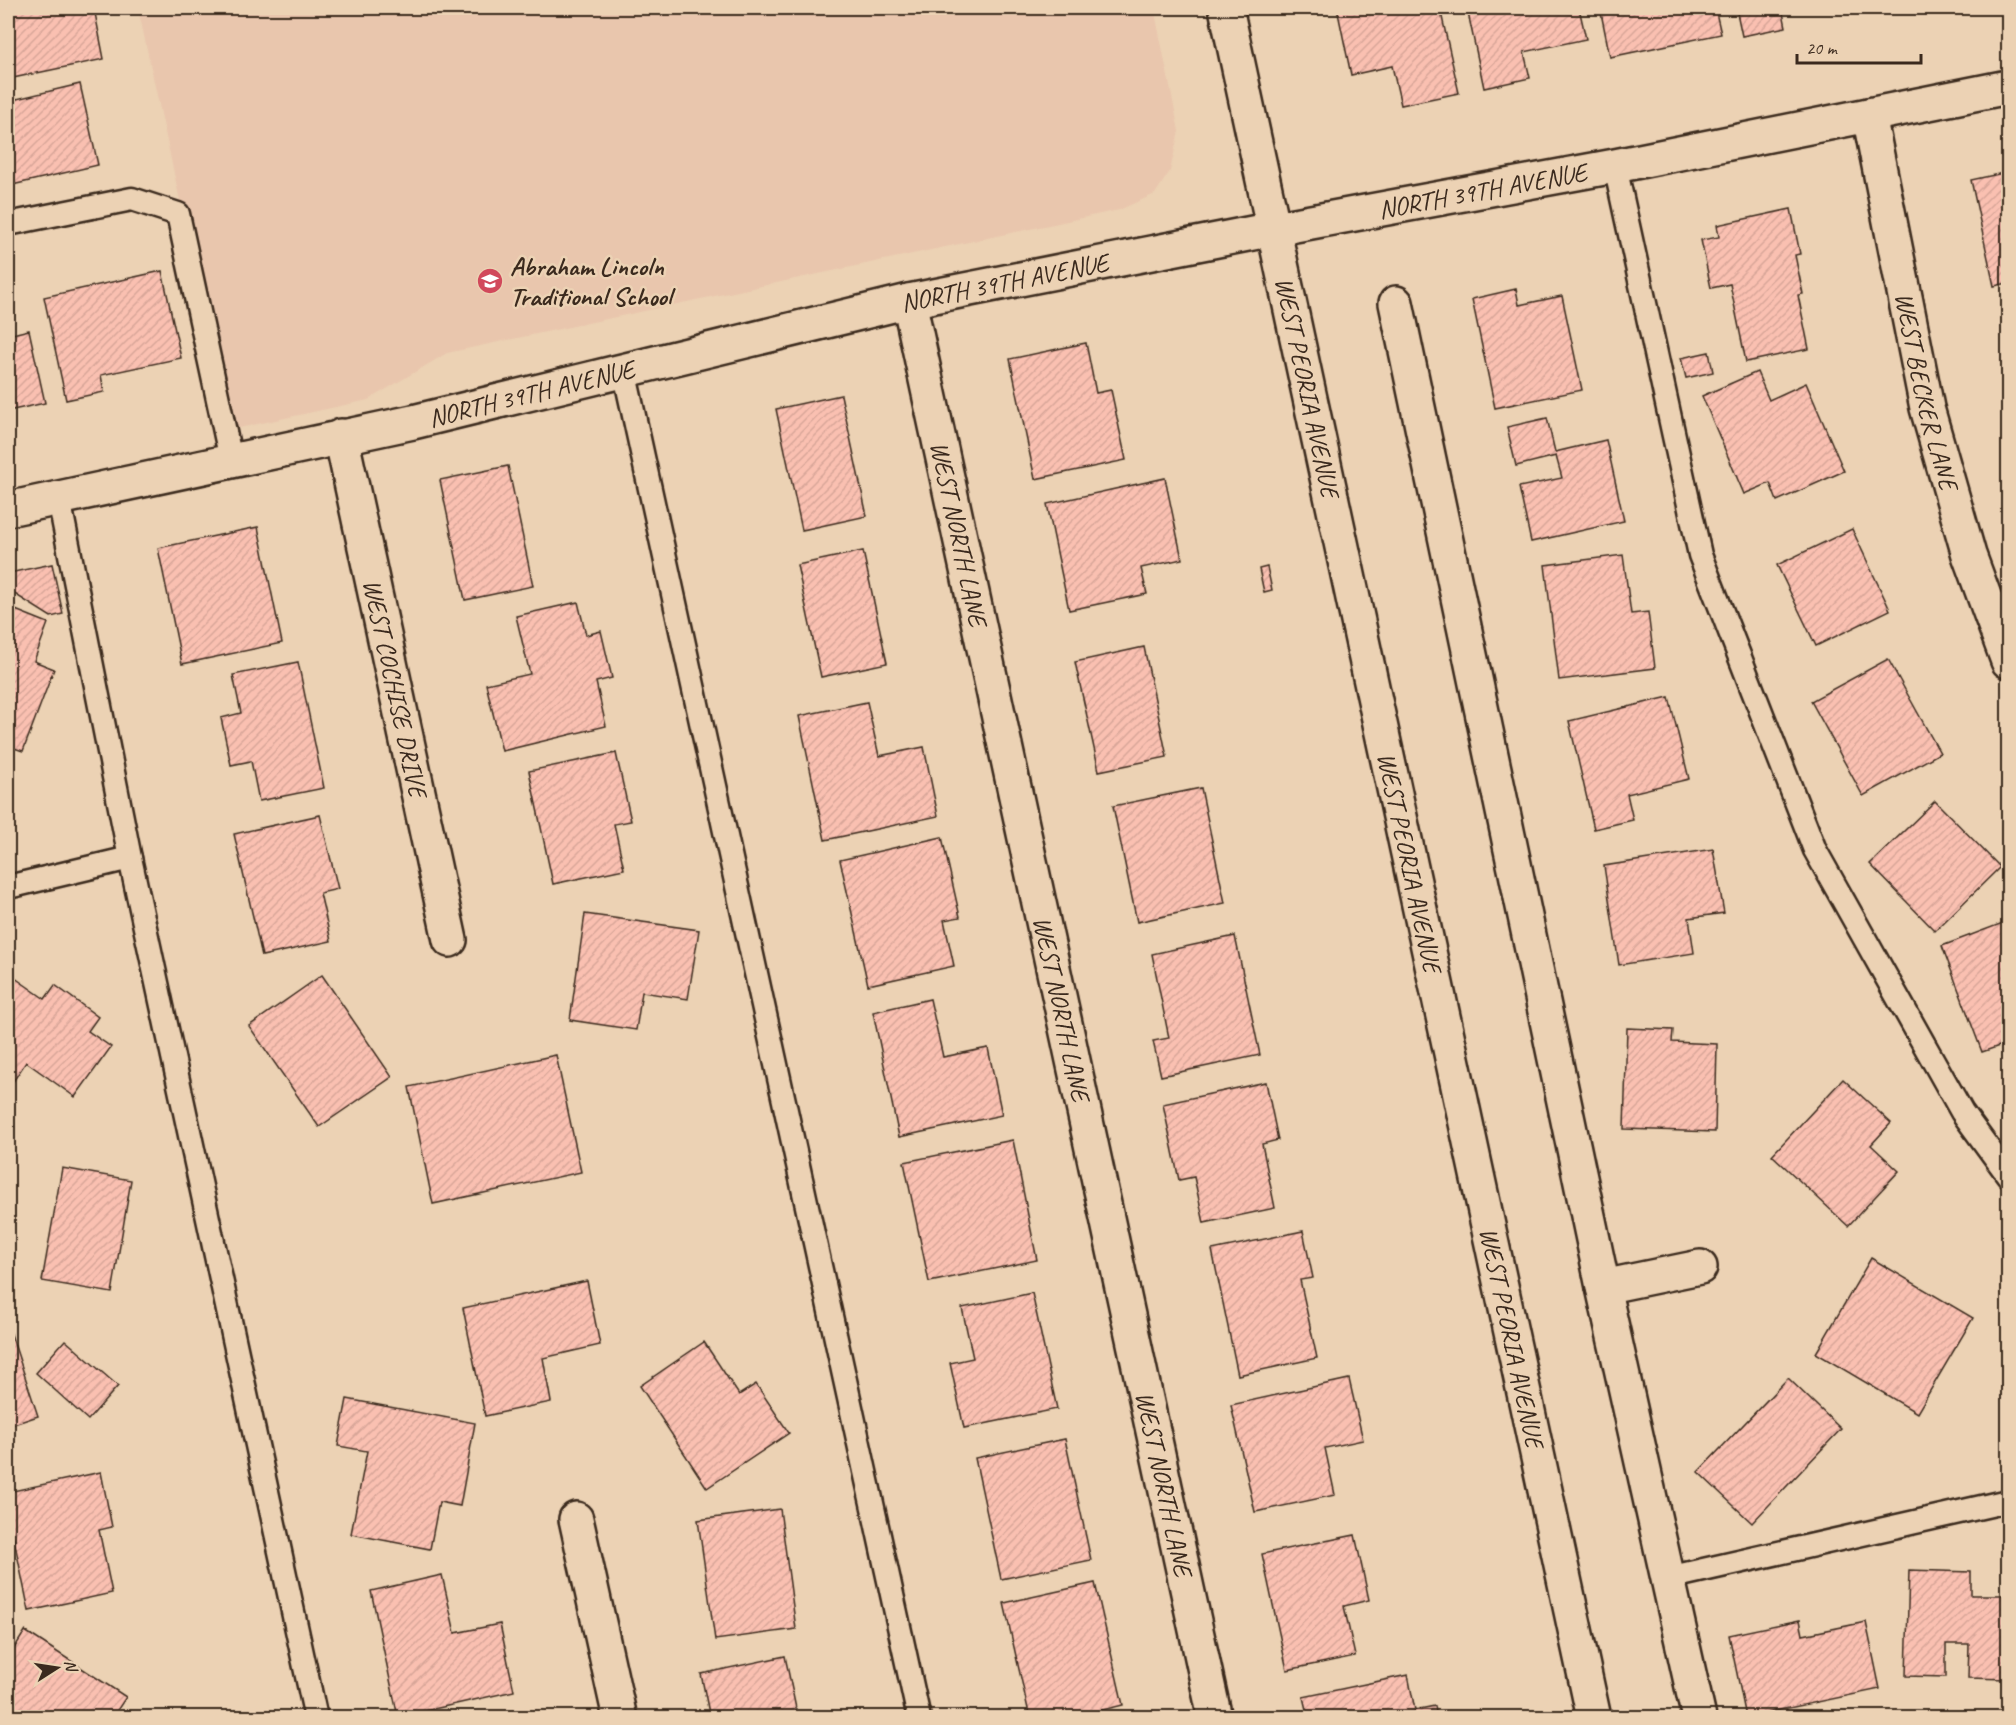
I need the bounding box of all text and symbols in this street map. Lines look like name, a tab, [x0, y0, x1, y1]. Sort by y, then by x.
scale bar	[1797, 27, 1922, 65]
text: 20 m	[1806, 37, 1839, 59]
street label: NORTH 39TH AVENUE	[1376, 155, 1592, 226]
street label: NORTH 39TH AVENUE	[897, 245, 1114, 319]
place label: Abraham Lincoln Traditional School	[510, 250, 676, 313]
school or university icon: Abraham Lincoln Traditional School	[475, 266, 505, 296]
street label: WEST PEORIA AVENUE	[1267, 274, 1348, 504]
street label: WEST BECKER LANE	[1888, 290, 1967, 497]
street label: NORTH 39TH AVENUE	[425, 352, 641, 435]
street label: WEST NORTH LANE	[923, 438, 995, 632]
street label: WEST COCHISE DRIVE	[355, 576, 435, 804]
street label: WEST PEORIA AVENUE	[1370, 749, 1450, 979]
street label: WEST NORTH LANE	[1025, 913, 1098, 1107]
street label: WEST PEORIA AVENUE	[1472, 1225, 1552, 1454]
street label: WEST NORTH LANE	[1128, 1389, 1201, 1582]
north arrow	[27, 1638, 87, 1698]
text: N	[60, 1658, 82, 1675]

